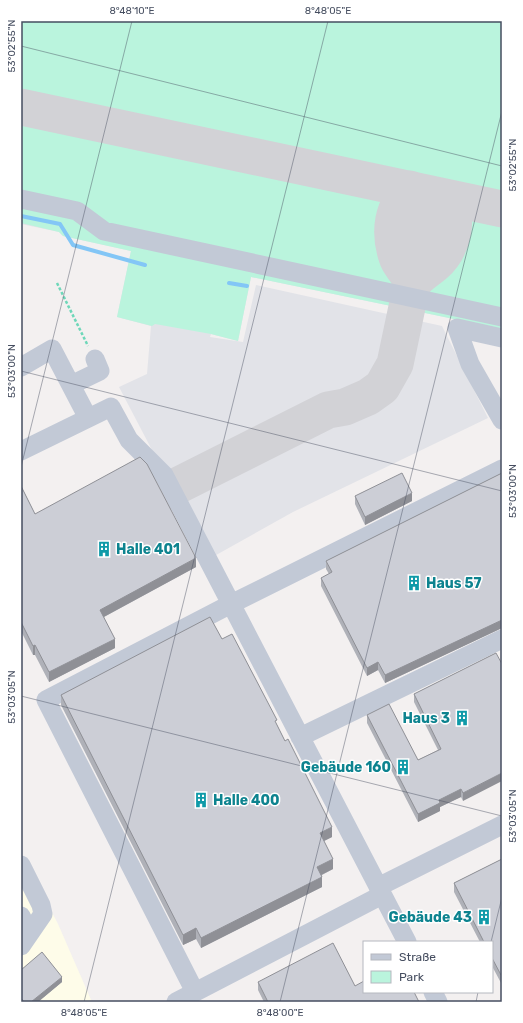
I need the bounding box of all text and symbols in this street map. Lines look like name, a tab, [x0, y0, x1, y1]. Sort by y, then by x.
text: 8°48'10"E	[110, 5, 155, 17]
text: 8°48'05"E	[305, 5, 351, 17]
text: 53°02'55"N	[6, 20, 18, 72]
text: 53°02'55"N	[507, 139, 519, 191]
text: 53°03'00"N	[6, 344, 18, 398]
text: 53°03'00"N	[507, 464, 519, 518]
building icon: Halle 401	[95, 540, 113, 558]
place label: Halle 401	[116, 541, 180, 558]
building icon: Haus 57	[405, 574, 423, 592]
place label: Haus 57	[426, 575, 481, 592]
text: 53°03'05"N	[6, 670, 18, 724]
building icon: Haus 3	[453, 709, 471, 727]
place label: Haus 3	[402, 710, 450, 727]
building icon: Gebäude 160	[394, 758, 412, 776]
place label: Gebäude 160	[301, 759, 391, 776]
text: 53°03'05"N	[507, 789, 519, 843]
building icon: Halle 400	[192, 791, 210, 809]
place label: Halle 400	[213, 792, 280, 809]
building icon: Gebäude 43	[475, 908, 493, 926]
place label: Gebäude 43	[389, 909, 472, 926]
legend	[363, 941, 493, 993]
text: Straße	[399, 950, 436, 964]
text: Park	[399, 970, 425, 984]
text: 8°48'05"E	[61, 1007, 107, 1019]
text: 8°48'00"E	[256, 1007, 304, 1019]

